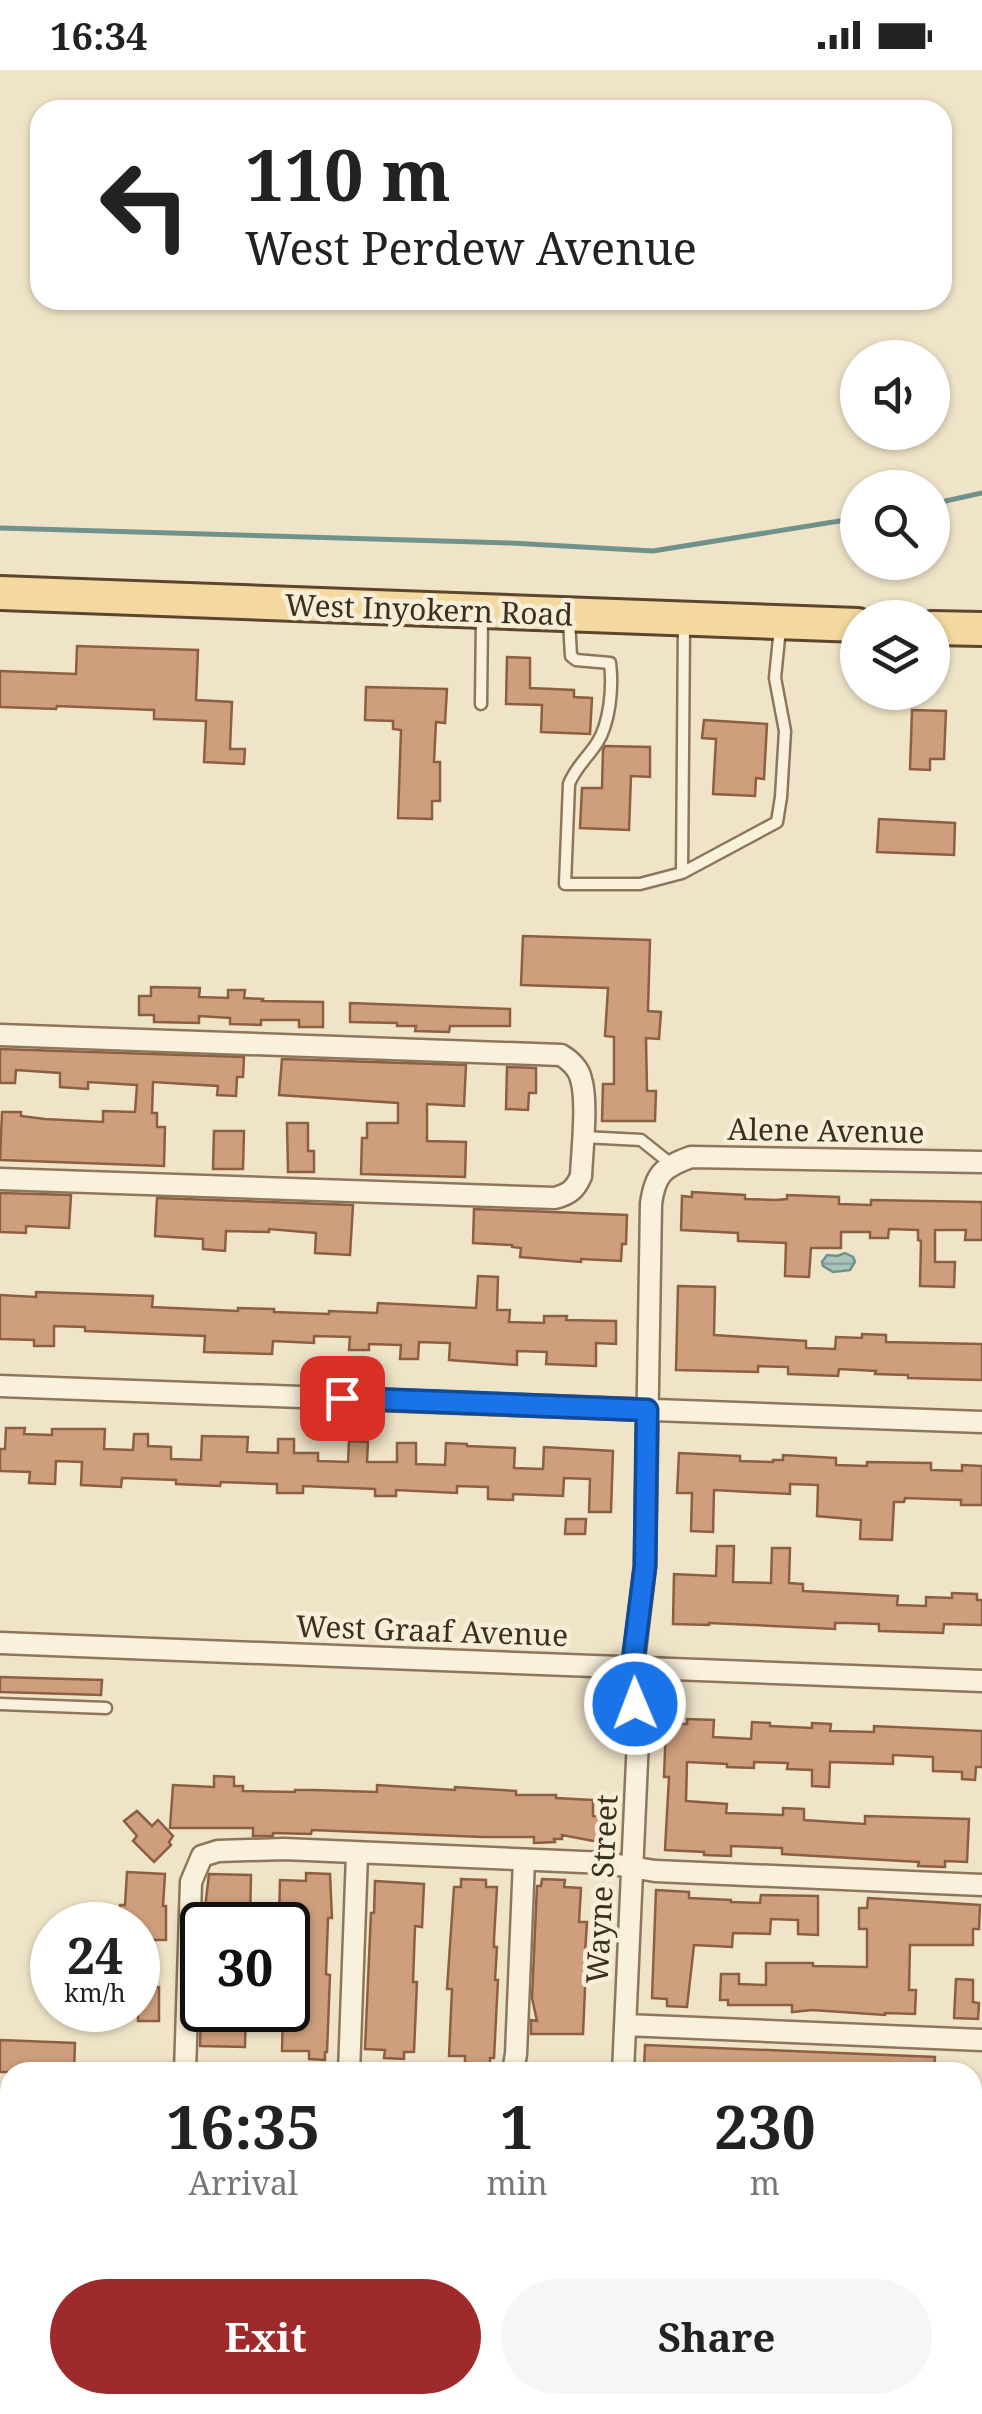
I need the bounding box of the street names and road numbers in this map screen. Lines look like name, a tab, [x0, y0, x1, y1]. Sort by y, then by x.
street label: West Inyokern Road	[284, 583, 574, 635]
street label: Alene Avenue	[727, 1108, 925, 1152]
street label: West Graaf Avenue	[295, 1605, 569, 1655]
street label: Wayne Street	[576, 1793, 626, 1985]

